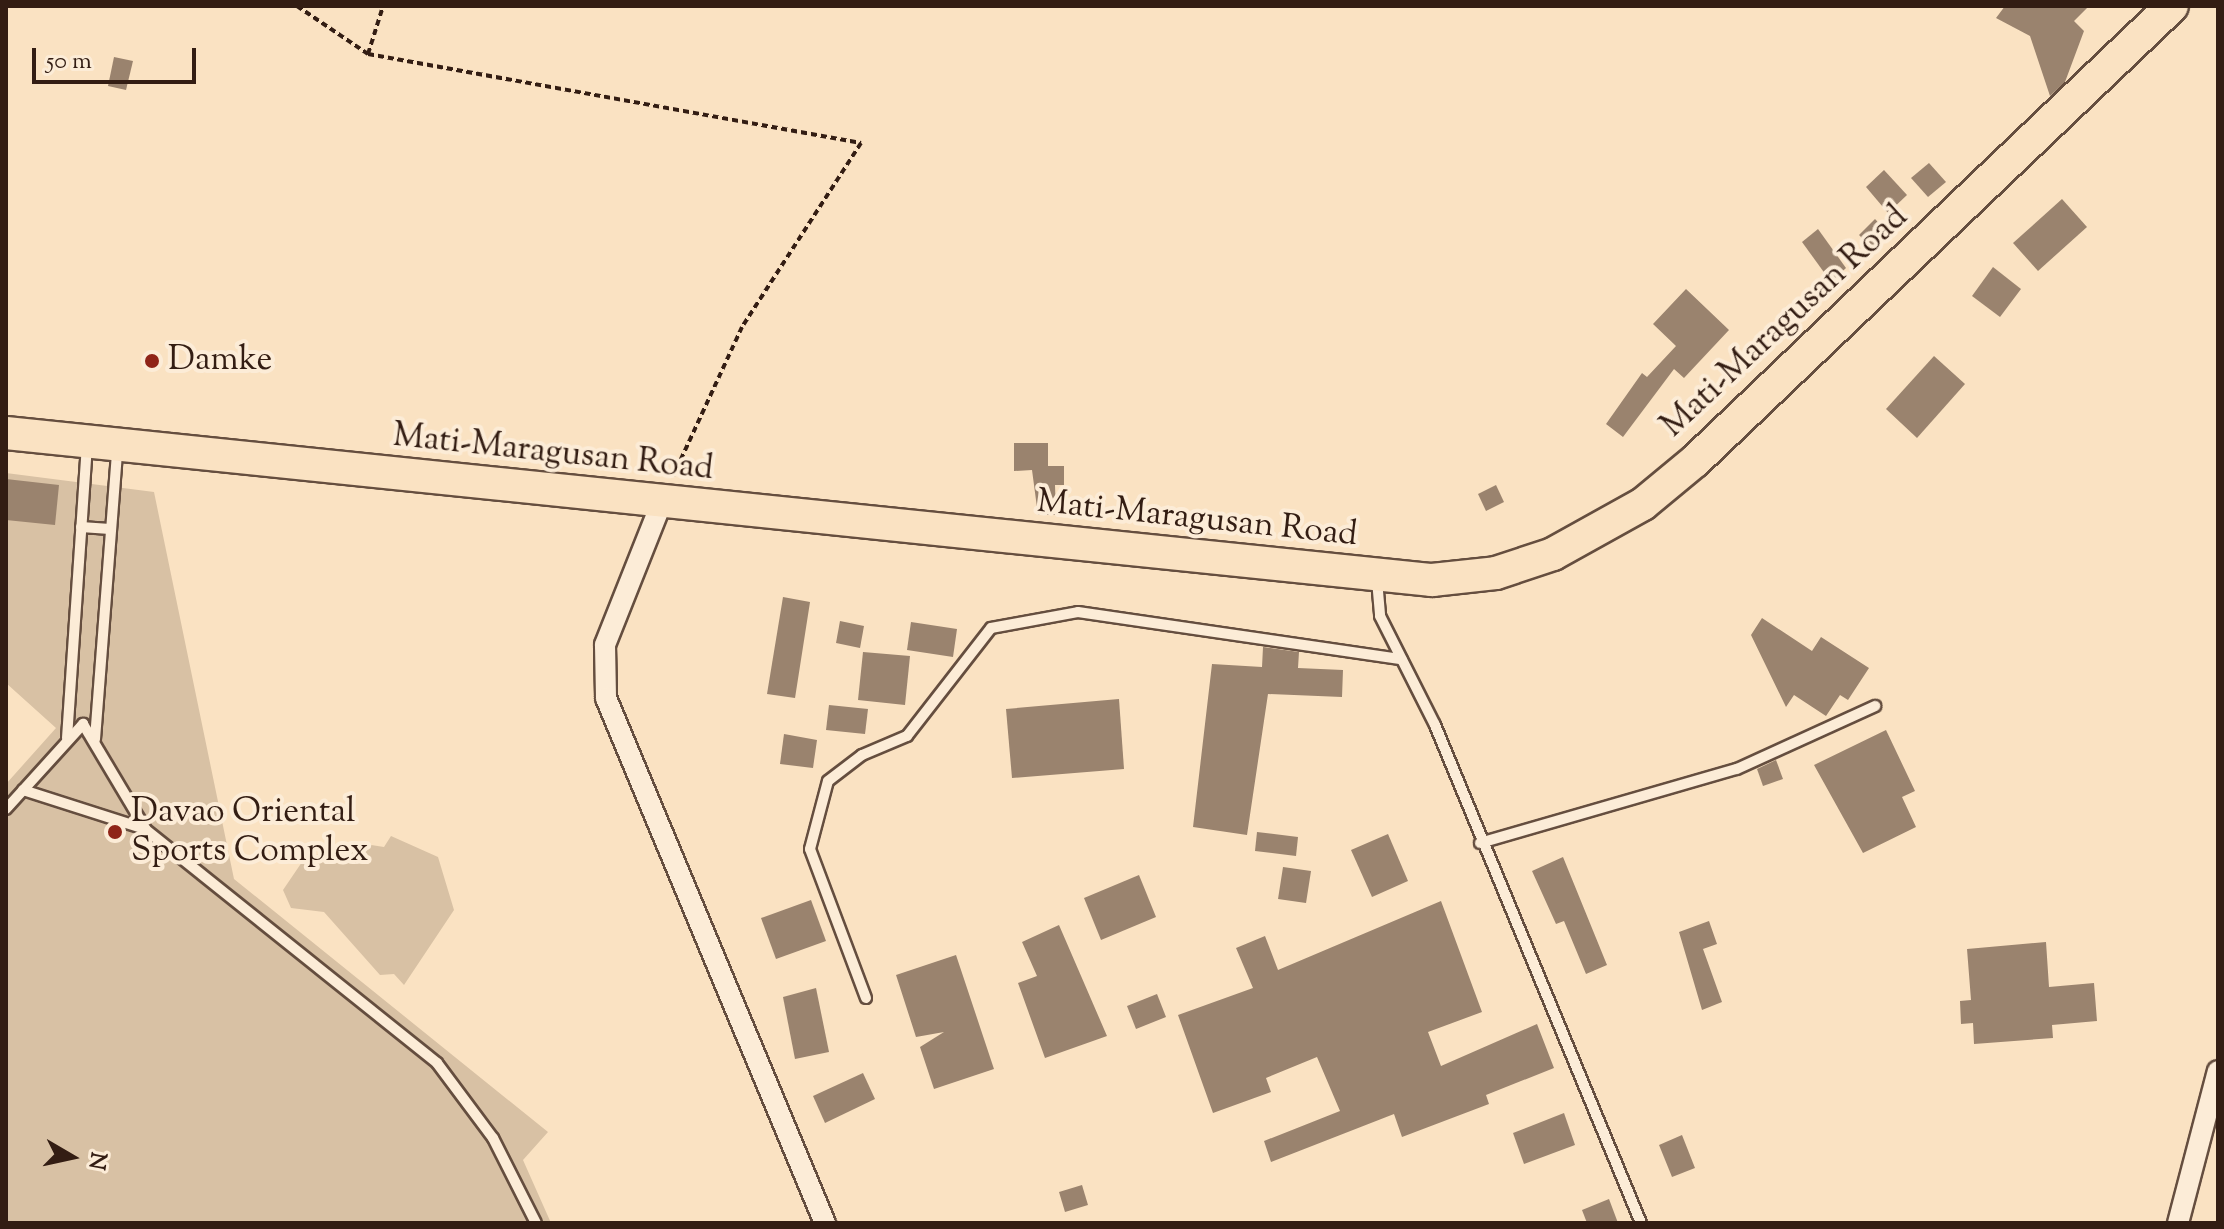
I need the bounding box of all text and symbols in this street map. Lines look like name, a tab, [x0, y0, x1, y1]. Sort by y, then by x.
scale bar	[36, 32, 200, 82]
text: 50 m	[46, 45, 92, 79]
street label: Mati-Maragusan Road	[1653, 197, 1917, 447]
place label: Damke	[168, 341, 272, 381]
marker: Damke	[143, 352, 161, 370]
street label: Mati-Maragusan Road	[391, 416, 715, 490]
street label: Mati-Maragusan Road	[1035, 482, 1359, 556]
place label: Davao Oriental Sports Complex	[131, 792, 369, 872]
marker: Davao Oriental Sports Complex	[106, 823, 124, 841]
north arrow	[32, 1117, 112, 1197]
text: N	[79, 1150, 113, 1172]

